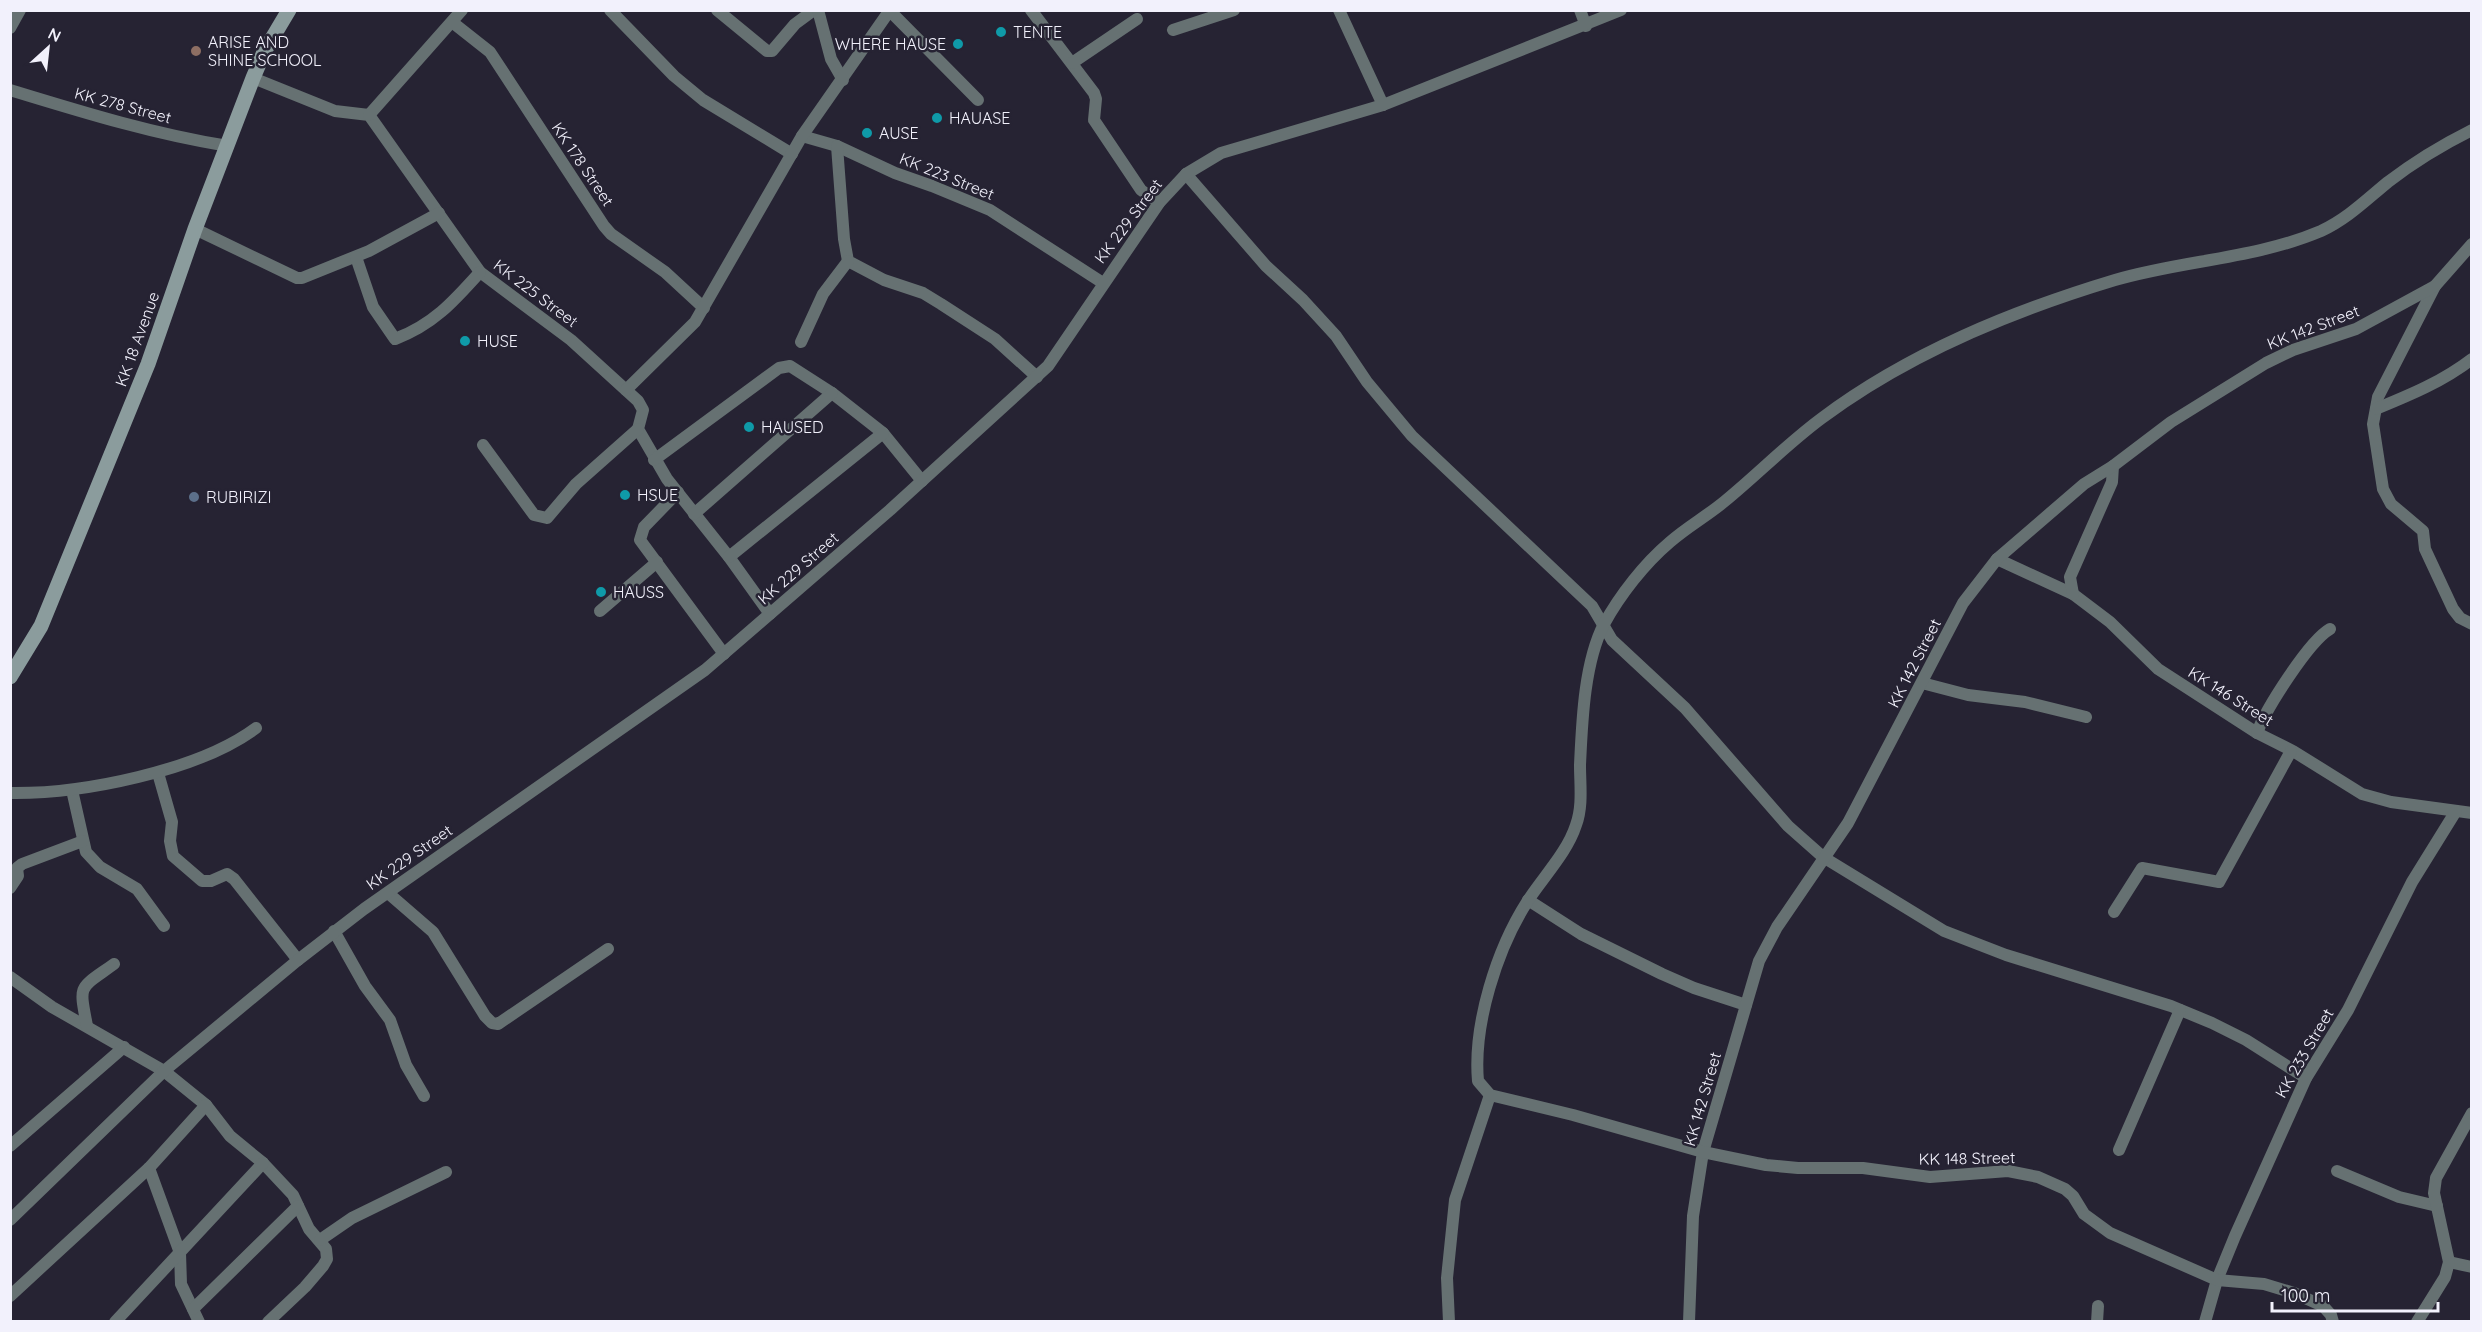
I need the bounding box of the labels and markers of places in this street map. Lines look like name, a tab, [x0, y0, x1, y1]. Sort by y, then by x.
place label: TENTE	[1013, 22, 1062, 42]
marker: TENTE	[994, 25, 1008, 39]
place label: ARISE AND SHINE SCHOOL	[208, 32, 322, 70]
place label: WHERE HAUSE	[835, 34, 946, 54]
marker: WHERE HAUSE	[951, 37, 965, 51]
marker: ARISE AND SHINE SCHOOL	[189, 44, 203, 58]
place label: HAUASE	[949, 108, 1010, 128]
marker: HAUASE	[930, 111, 944, 125]
place label: AUSE	[879, 123, 919, 143]
marker: AUSE	[860, 126, 874, 140]
place label: HUSE	[477, 331, 518, 351]
marker: HUSE	[458, 334, 472, 348]
place label: HAUSED	[761, 417, 824, 437]
marker: HAUSED	[742, 420, 756, 434]
place label: HSUE	[637, 485, 678, 505]
place label: RUBIRIZI	[206, 487, 272, 507]
marker: HSUE	[618, 488, 632, 502]
marker: RUBIRIZI	[187, 490, 201, 504]
place label: HAUSS	[613, 582, 664, 602]
marker: HAUSS	[594, 585, 608, 599]

